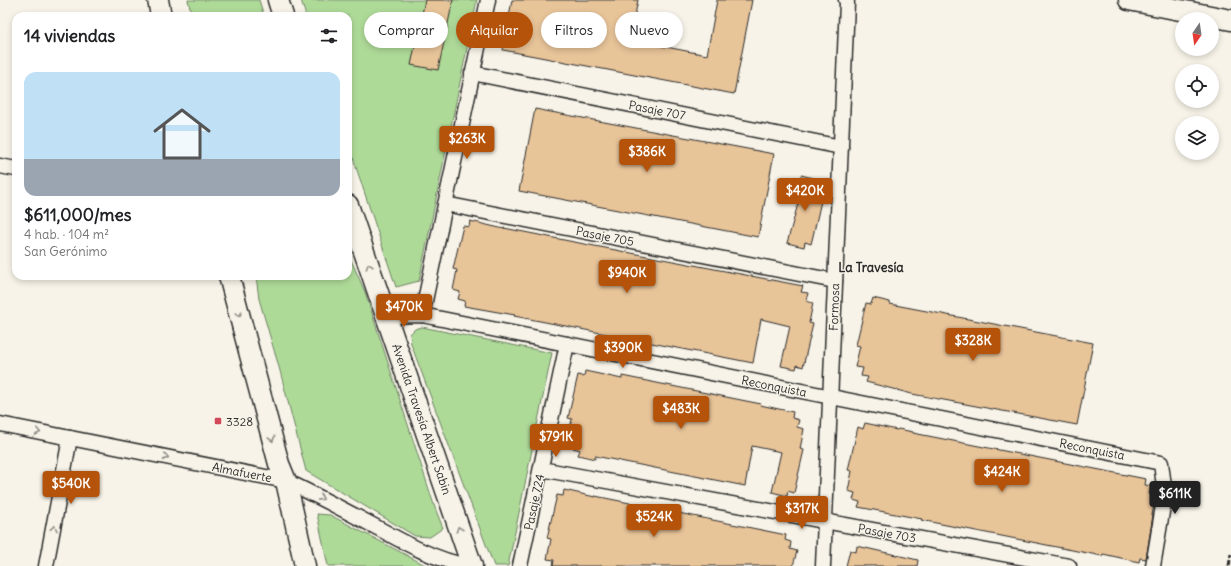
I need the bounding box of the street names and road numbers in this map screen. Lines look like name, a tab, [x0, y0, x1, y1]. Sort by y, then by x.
street label: Pasaje 707	[627, 97, 687, 123]
street label: Pasaje 705	[575, 223, 635, 249]
street label: Formosa	[826, 283, 842, 331]
street label: Avenida Travesía Albert Sabin	[389, 342, 455, 496]
street label: Reconquista	[740, 372, 808, 400]
street label: Reconquista	[1058, 435, 1126, 463]
street label: Almafuerte	[211, 459, 273, 485]
street label: Pasaje 724	[521, 472, 547, 532]
street label: Pasaje 703	[857, 521, 917, 546]

